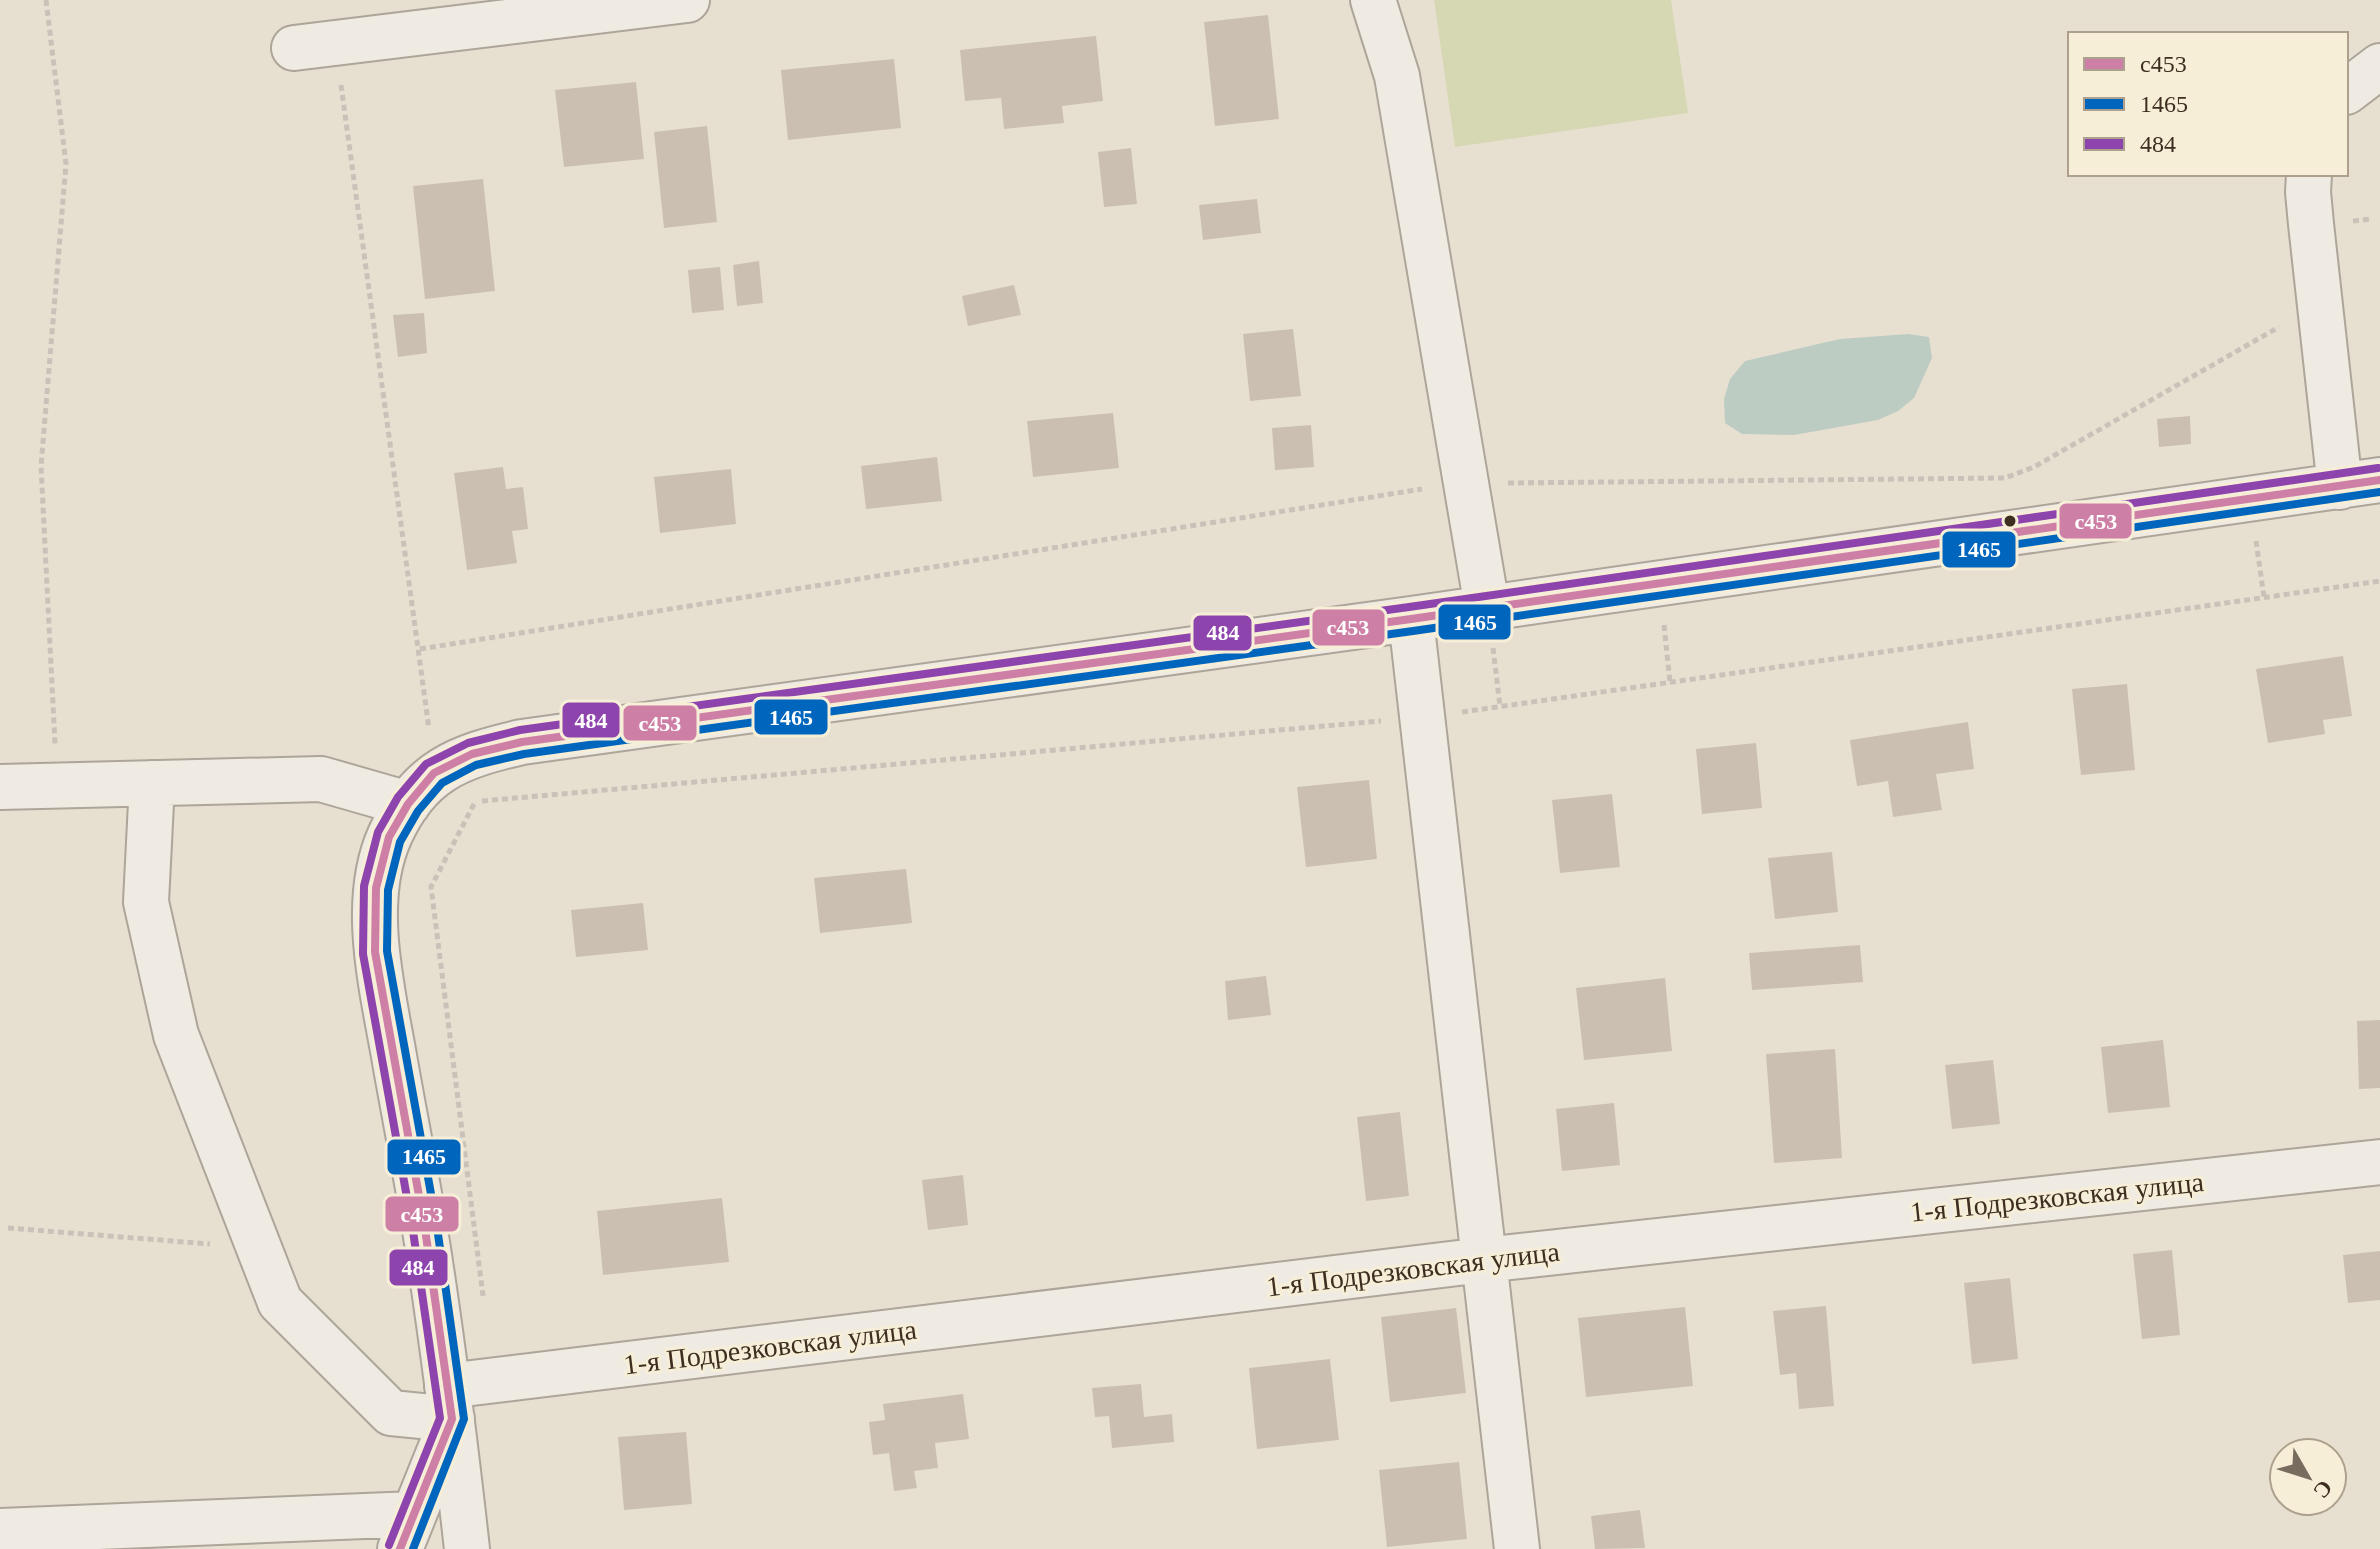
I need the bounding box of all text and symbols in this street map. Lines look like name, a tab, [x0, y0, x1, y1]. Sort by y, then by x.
legend	[2068, 32, 2348, 176]
text: с453	[2140, 51, 2187, 77]
text: 1465	[2140, 91, 2188, 117]
text: 484	[2140, 131, 2176, 157]
line badge: с453	[2058, 502, 2133, 540]
text: с453	[2075, 509, 2117, 534]
unlabelled marker	[2002, 513, 2018, 529]
line badge: 1465	[1941, 530, 2017, 569]
text: 1465	[1957, 537, 2001, 562]
line badge: 1465	[1437, 603, 1512, 641]
line badge: с453	[1311, 608, 1386, 647]
text: 1465	[1453, 610, 1497, 635]
line badge: 484	[1192, 614, 1253, 652]
text: с453	[1327, 615, 1369, 640]
text: 484	[1207, 620, 1240, 645]
line badge: 1465	[753, 698, 829, 736]
line badge: 484	[561, 701, 621, 739]
line badge: с453	[622, 704, 698, 742]
text: 1465	[769, 705, 813, 730]
text: 484	[575, 708, 608, 733]
text: с453	[639, 711, 681, 736]
line badge: 1465	[386, 1138, 462, 1176]
text: 1465	[402, 1144, 446, 1169]
street label: 1-я Подрезковская улица	[1909, 1166, 2206, 1228]
line badge: с453	[384, 1195, 460, 1233]
text: с453	[401, 1202, 443, 1227]
street label: 1-я Подрезковская улица	[1265, 1236, 1562, 1302]
line badge: 484	[388, 1248, 449, 1287]
text: 484	[402, 1255, 435, 1280]
street label: 1-я Подрезковская улица	[622, 1314, 919, 1380]
north arrow	[2268, 1437, 2348, 1517]
text: С	[2308, 1475, 2338, 1503]

